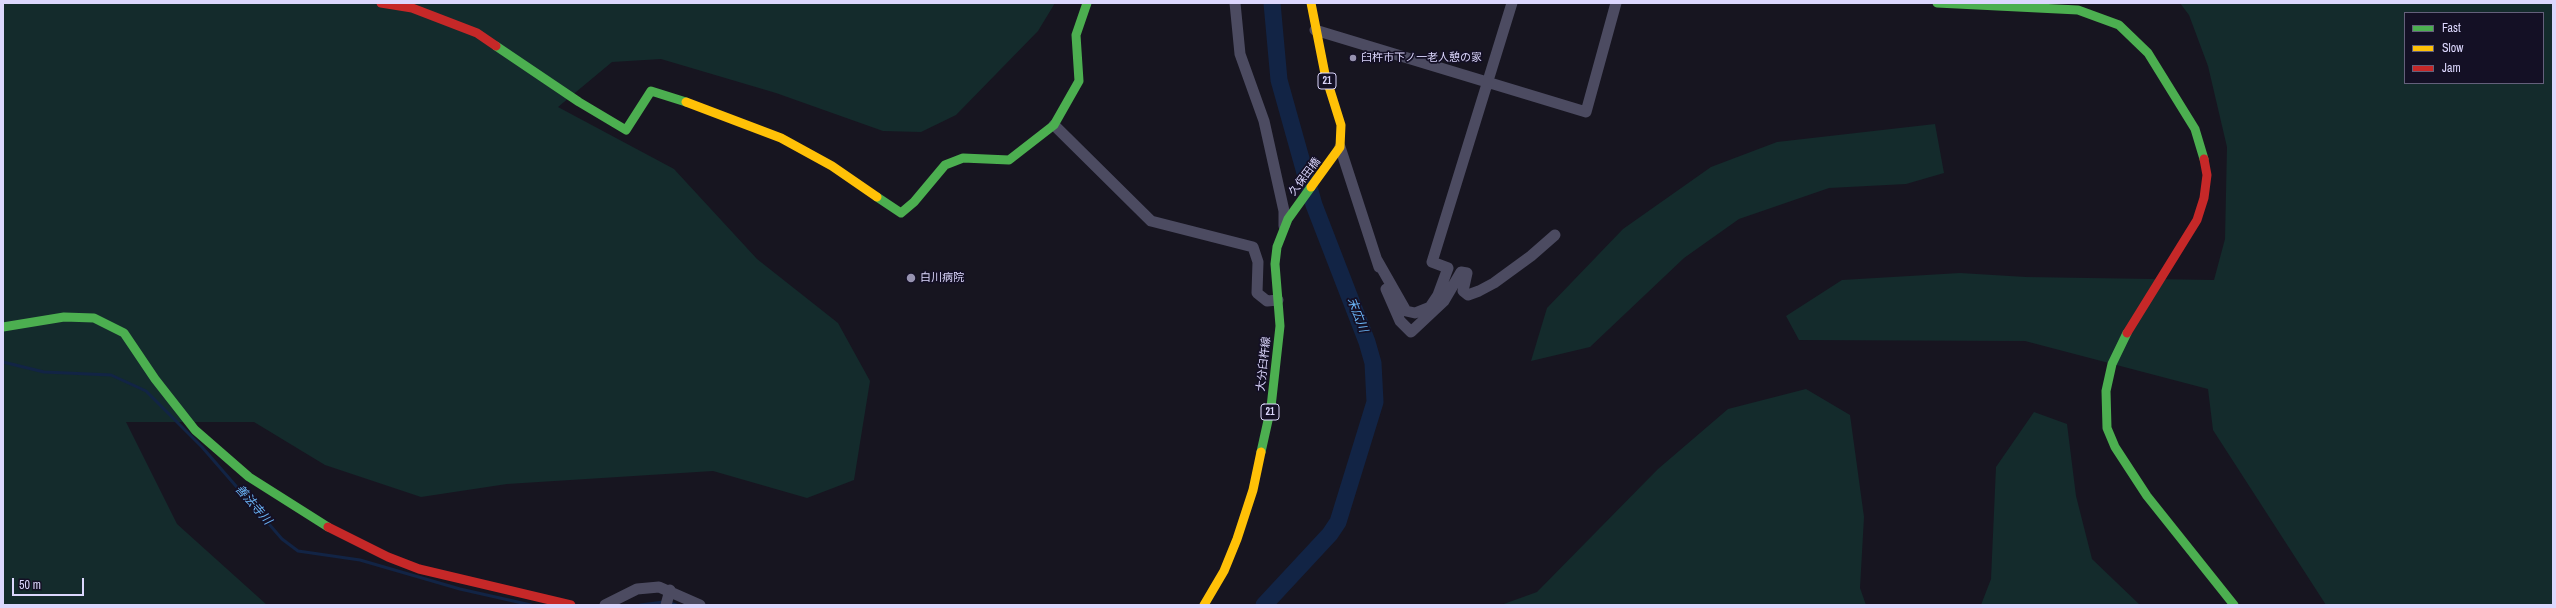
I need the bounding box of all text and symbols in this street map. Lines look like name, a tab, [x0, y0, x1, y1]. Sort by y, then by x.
legend	[2404, 12, 2544, 84]
text: Fast	[2442, 20, 2461, 36]
text: Slow	[2442, 40, 2463, 56]
place label: 臼杵市下ノ一老人憩の家	[1361, 51, 1482, 65]
marker: 臼杵市下ノ一老人憩の家	[1348, 53, 1358, 63]
text: Jam	[2442, 60, 2461, 76]
road number: 21	[1318, 73, 1336, 89]
street label: 久保田橋	[1286, 155, 1324, 199]
place label: 白川病院	[920, 271, 964, 285]
marker: 白川病院	[905, 272, 917, 284]
water label: 末広川	[1344, 296, 1370, 334]
street label: 大分臼杵線	[1255, 336, 1273, 392]
road number: 21	[1261, 404, 1279, 420]
water label: 善法寺川	[232, 482, 274, 528]
scale bar	[14, 570, 86, 596]
text: 50 m	[19, 577, 41, 593]

